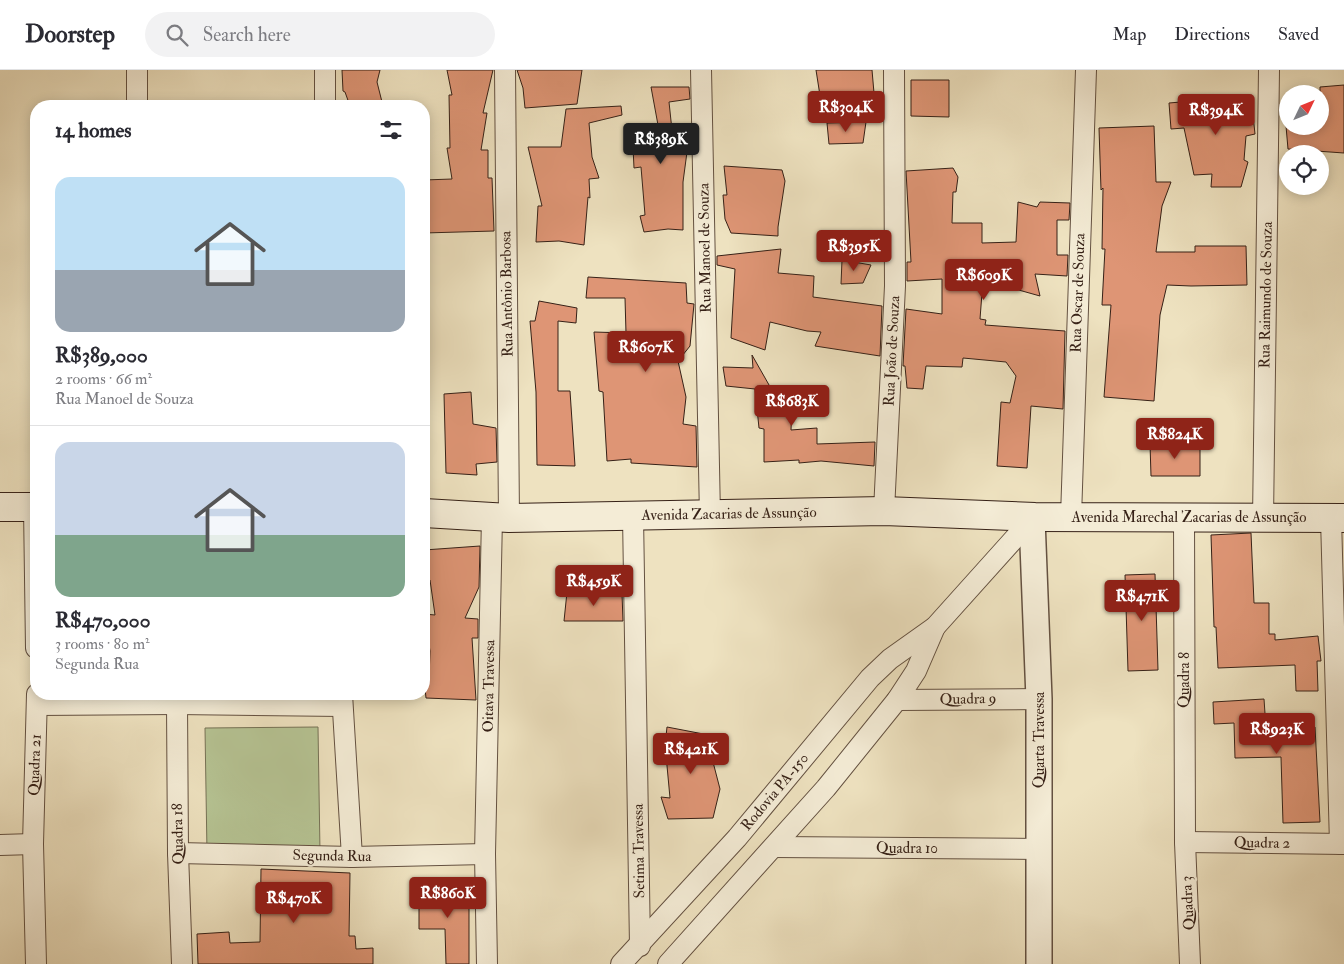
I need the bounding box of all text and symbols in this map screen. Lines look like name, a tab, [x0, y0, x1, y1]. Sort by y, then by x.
search box	[145, 12, 495, 57]
text: Doorstep	[25, 19, 115, 50]
icon: search	[163, 21, 191, 49]
text: Search here	[203, 23, 291, 47]
text: Map	[1113, 23, 1146, 46]
text: Directions	[1174, 23, 1250, 46]
text: Saved	[1278, 23, 1319, 46]
north arrow	[1279, 85, 1329, 135]
map controls	[1279, 85, 1329, 195]
pin: R$304K	[805, 90, 887, 133]
pin: R$394K	[1175, 93, 1257, 136]
text: R$304K	[819, 97, 873, 117]
text: R$394K	[1189, 100, 1243, 120]
icon: filters	[377, 116, 405, 144]
text: 14 homes	[55, 117, 132, 144]
pin: R$389K	[620, 122, 702, 165]
text: R$389K	[634, 129, 688, 149]
button: locate	[1279, 145, 1329, 195]
street label: Rua Manoel de Souza	[694, 182, 716, 313]
icon: home	[185, 209, 275, 299]
street label: Rua Raimundo de Souza	[1255, 221, 1277, 369]
street label: Rua Antônio Barbosa	[496, 230, 518, 357]
pin: R$395K	[813, 230, 895, 272]
street label: Rua Oscar de Souza	[1066, 232, 1090, 353]
text: R$395K	[827, 236, 881, 256]
pin: R$609K	[943, 258, 1025, 301]
text: R$609K	[956, 265, 1012, 285]
street label: Rua João de Souza	[880, 294, 905, 407]
pin: R$607K	[605, 330, 687, 373]
text: R$607K	[618, 337, 674, 357]
text: R$389,000	[55, 342, 148, 369]
text: 2 rooms · 66 m²	[55, 369, 152, 389]
pin: R$683K	[751, 384, 833, 427]
text: Rua Manoel de Souza	[55, 389, 194, 409]
text: R$683K	[765, 391, 819, 411]
pin: R$824K	[1134, 418, 1216, 460]
text: R$824K	[1147, 424, 1203, 444]
icon: home	[185, 475, 275, 565]
street label: Avenida Zacarias de Assunção	[640, 503, 817, 525]
street label: Avenida Marechal Zacarias de Assunção	[1071, 508, 1306, 527]
pin: R$459K	[553, 564, 635, 607]
text: R$459K	[566, 571, 622, 591]
pin: R$471K	[1101, 580, 1183, 622]
text: R$471K	[1115, 586, 1169, 606]
text: R$470,000	[55, 607, 150, 634]
text: 3 rooms · 80 m²	[55, 634, 150, 654]
street label: Oitava Travessa	[479, 639, 499, 733]
street label: Quadra 8	[1175, 652, 1194, 708]
text: Segunda Rua	[55, 654, 139, 674]
street label: Quadra 9	[940, 689, 996, 709]
street label: Quarta Travessa	[1030, 691, 1049, 788]
pin: R$923K	[1236, 712, 1318, 755]
text: R$923K	[1250, 719, 1304, 739]
pin: R$421K	[650, 732, 732, 775]
street label: Quadra 21	[24, 734, 46, 796]
text: R$421K	[664, 739, 718, 759]
street label: Rodovia PA-150	[737, 749, 813, 835]
street label: Quadra 18	[168, 803, 188, 865]
street label: Setima Travessa	[629, 803, 649, 898]
street label: Quadra 2	[1234, 833, 1291, 853]
street label: Quadra 10	[876, 839, 938, 858]
street label: Segunda Rua	[292, 846, 372, 866]
street label: Quadra 3	[1177, 875, 1199, 931]
pin: R$860K	[407, 876, 489, 919]
pin: R$470K	[253, 882, 335, 924]
text: R$860K	[420, 883, 476, 903]
text: R$470K	[266, 888, 322, 908]

